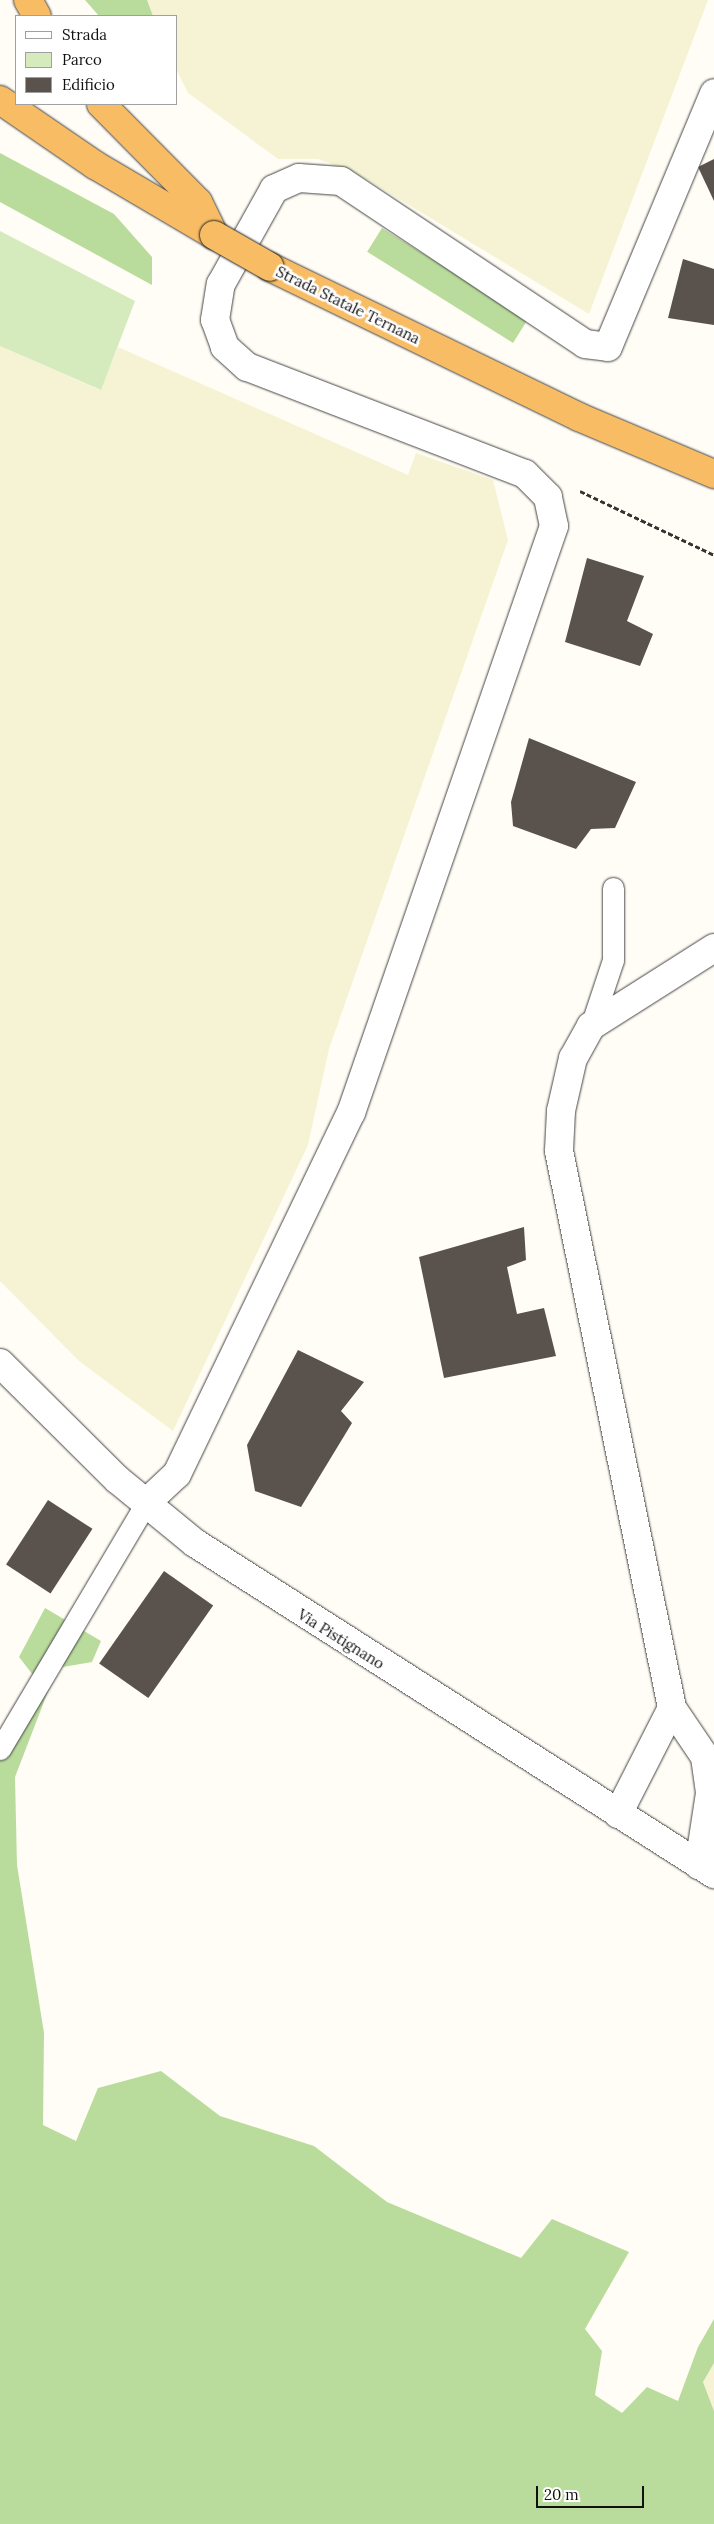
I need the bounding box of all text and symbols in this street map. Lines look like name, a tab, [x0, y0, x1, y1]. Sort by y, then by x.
legend	[15, 15, 178, 105]
text: Strada	[62, 25, 107, 44]
text: Parco	[62, 50, 102, 69]
text: Edificio	[62, 75, 115, 94]
street label: Strada Statale Ternana	[273, 262, 423, 348]
street label: Via Pistignano	[294, 1605, 388, 1673]
scale bar	[539, 2476, 646, 2508]
text: 20 m	[544, 2485, 579, 2504]

